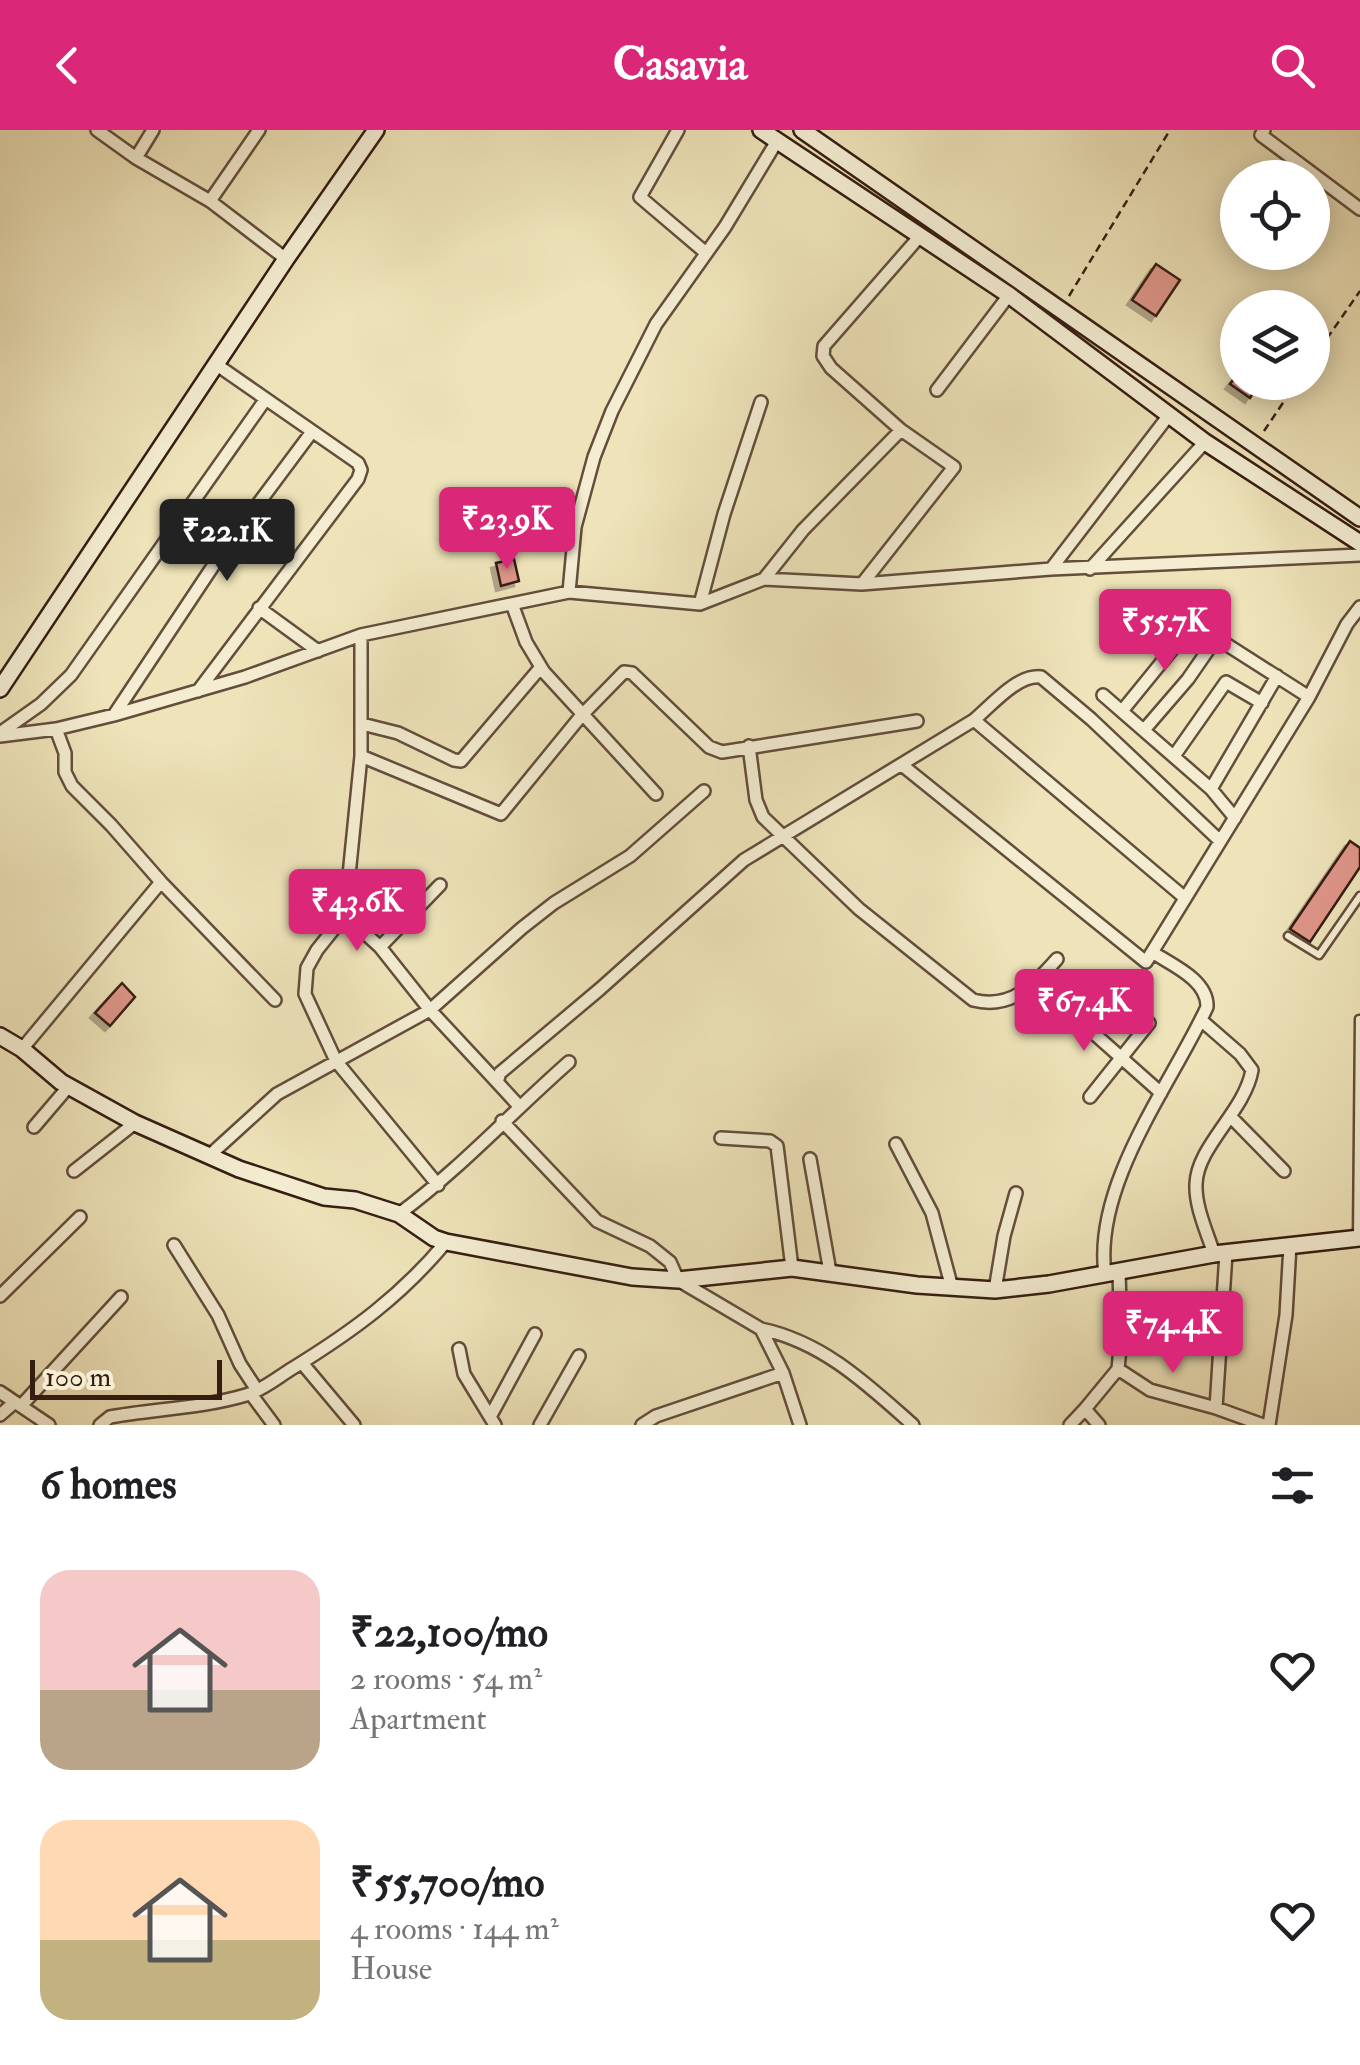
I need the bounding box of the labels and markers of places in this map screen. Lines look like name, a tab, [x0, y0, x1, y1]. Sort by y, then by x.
pin: ₹23.9K	[426, 487, 588, 572]
pin: ₹22.1K	[146, 499, 308, 584]
pin: ₹55.7K	[1084, 589, 1246, 674]
pin: ₹43.6K	[276, 869, 438, 954]
pin: ₹67.4K	[1003, 969, 1165, 1054]
pin: ₹74.4K	[1092, 1291, 1254, 1376]

